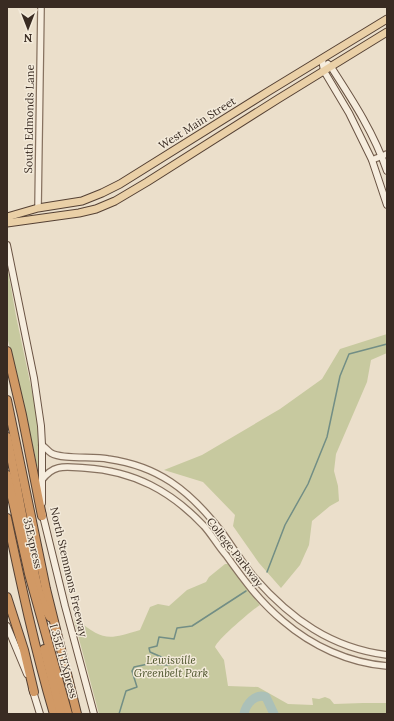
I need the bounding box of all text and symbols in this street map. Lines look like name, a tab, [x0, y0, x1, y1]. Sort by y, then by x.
north arrow	[8, 8, 48, 48]
text: N	[23, 31, 32, 45]
street label: South Edmonds Lane	[21, 64, 37, 174]
street label: West Main Street	[156, 93, 239, 152]
street label: North Stemmons Freeway	[47, 506, 91, 639]
street label: College Parkway	[204, 515, 266, 590]
street label: 35Express	[20, 516, 46, 570]
street label: I 35E TEXpress	[47, 622, 81, 700]
park label: Lewisville Greenbelt Park	[134, 653, 208, 680]

